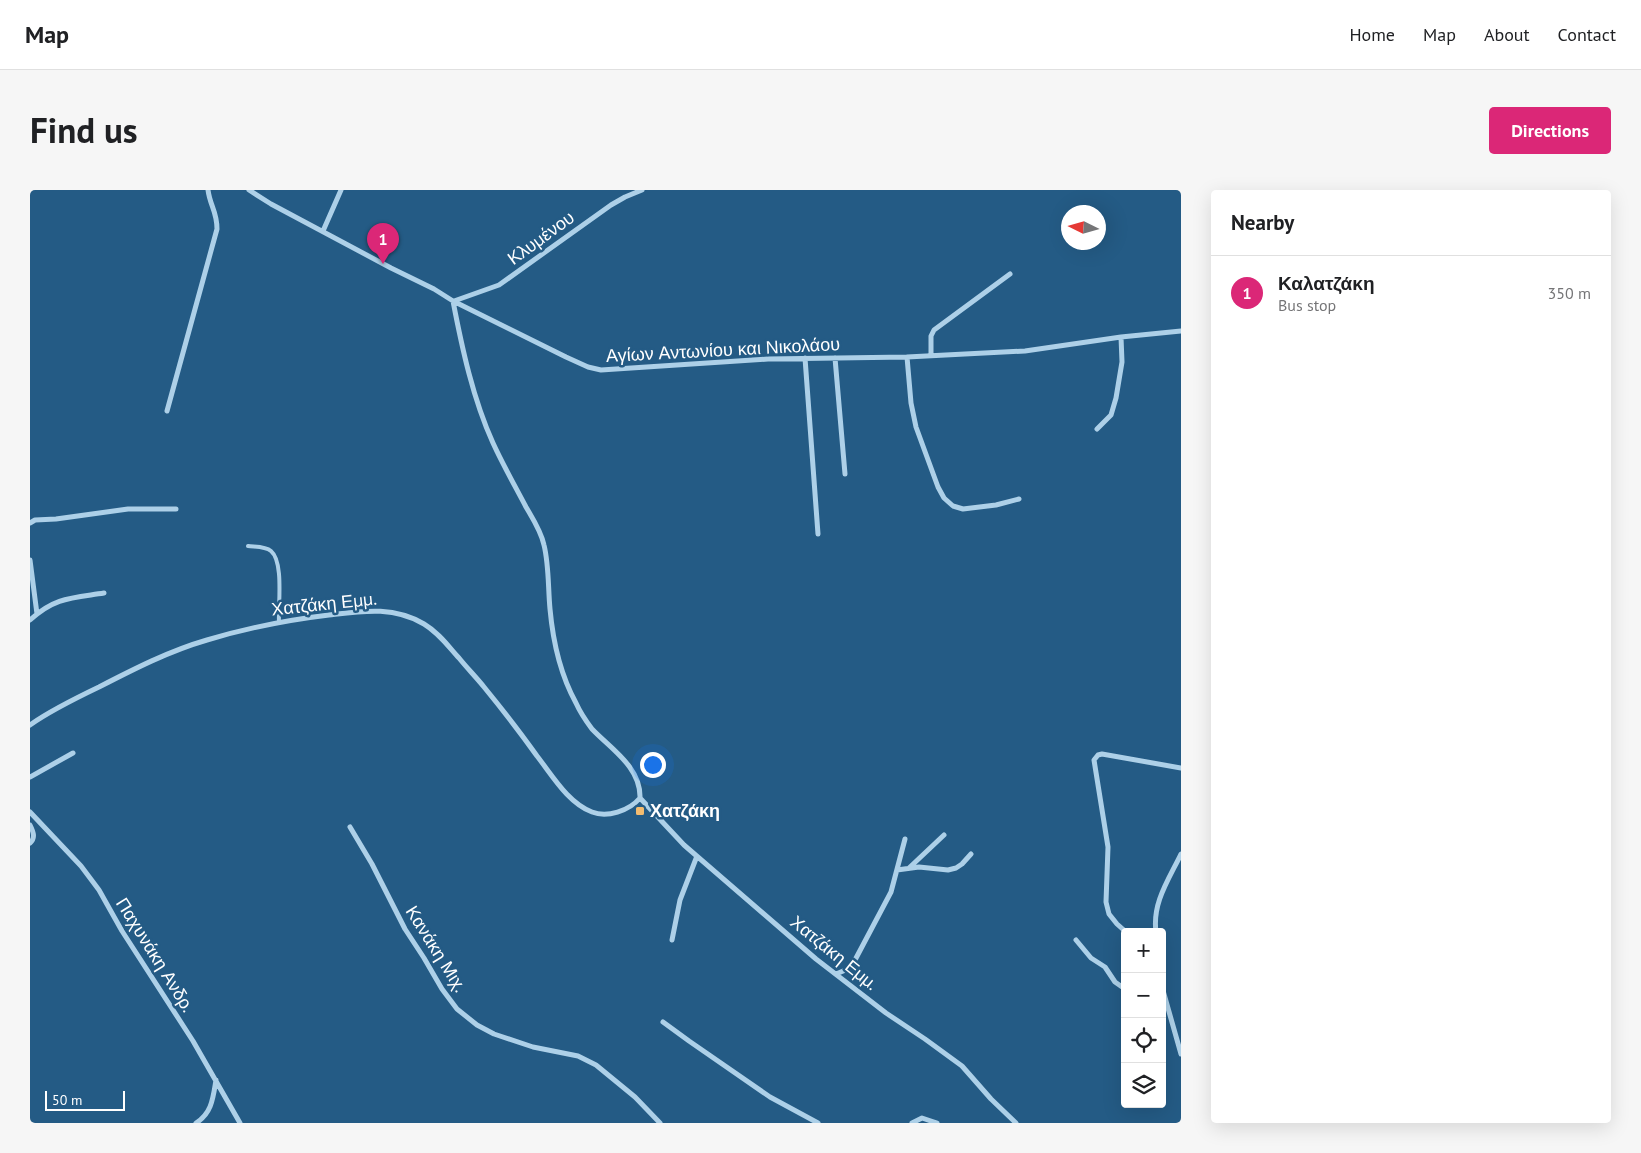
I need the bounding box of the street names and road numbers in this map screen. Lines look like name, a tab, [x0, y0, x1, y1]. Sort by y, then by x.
street label: Κλυμένου	[503, 206, 579, 270]
street label: Αγίων Αντωνίου και Νικολάου	[605, 332, 841, 367]
street label: Χατζάκη Εμμ.	[270, 587, 378, 620]
street label: Παχυνάκη Ανδρ.	[111, 893, 200, 1016]
street label: Κανάκη Μιχ.	[401, 901, 472, 996]
street label: Χατζάκη Εμμ.	[786, 910, 883, 995]

